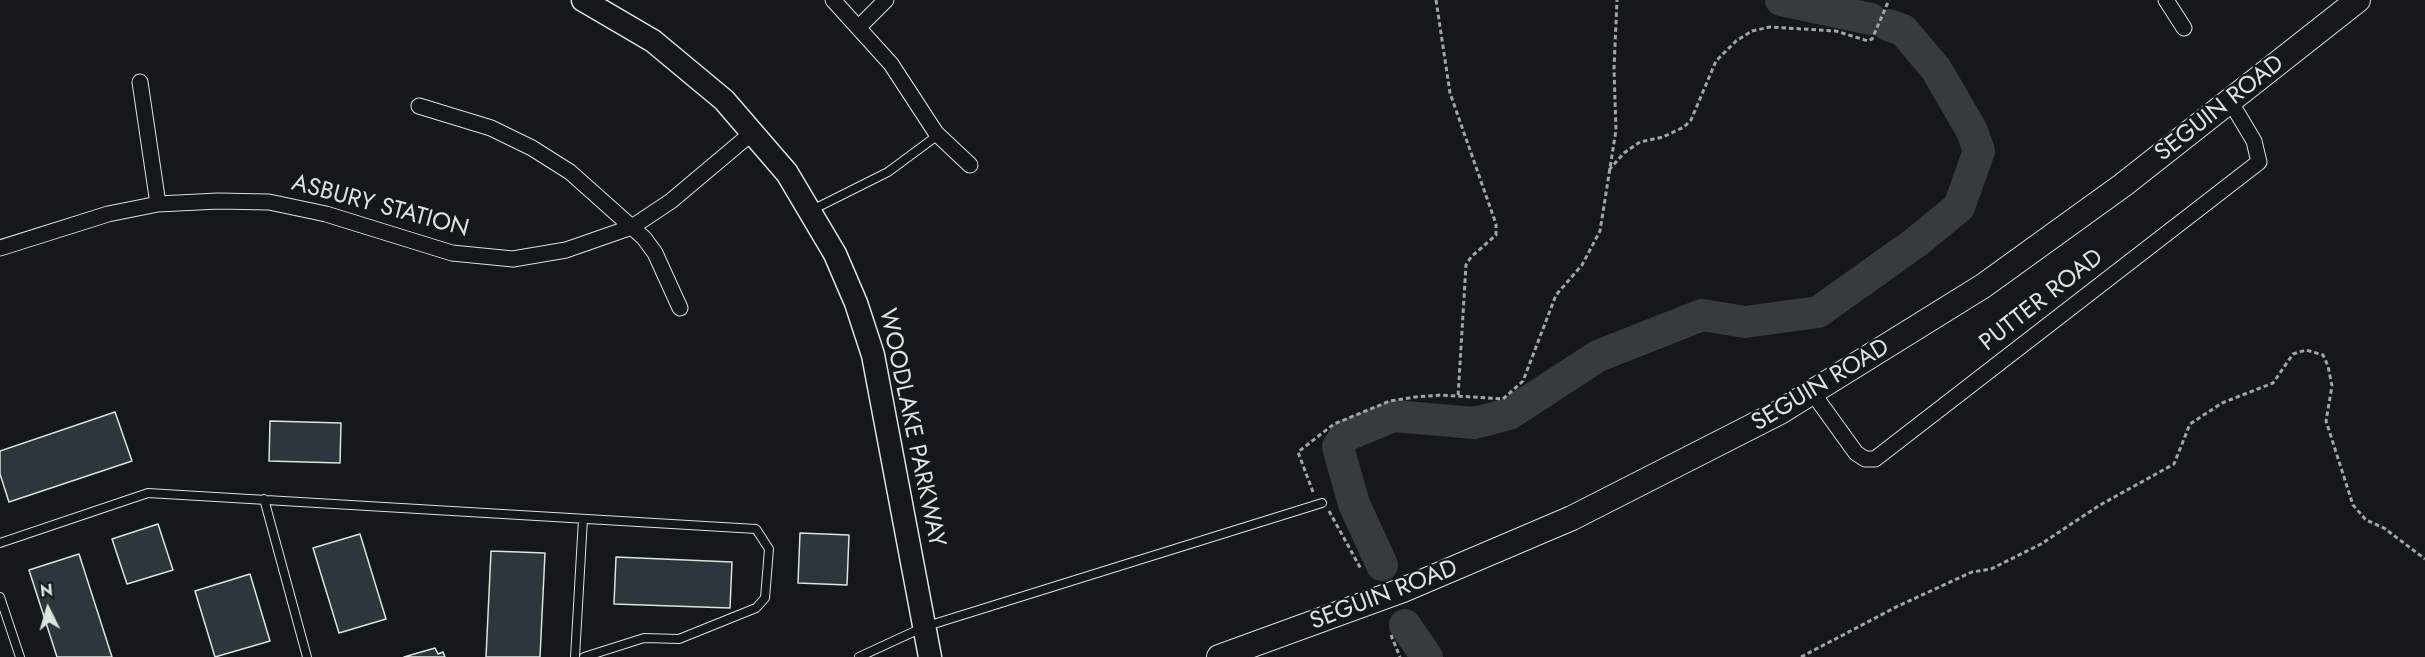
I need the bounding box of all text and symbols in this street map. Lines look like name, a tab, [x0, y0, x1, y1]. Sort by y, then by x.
street label: SEGUIN ROAD	[2150, 50, 2290, 168]
street label: ASBURY STATION	[288, 170, 472, 244]
street label: PUTTER ROAD	[1974, 244, 2110, 358]
street label: WOODLAKE PARKWAY	[872, 306, 950, 550]
street label: SEGUIN ROAD	[1747, 334, 1895, 438]
street label: SEGUIN ROAD	[1306, 555, 1462, 637]
north arrow	[18, 579, 78, 639]
text: N	[39, 579, 54, 603]

